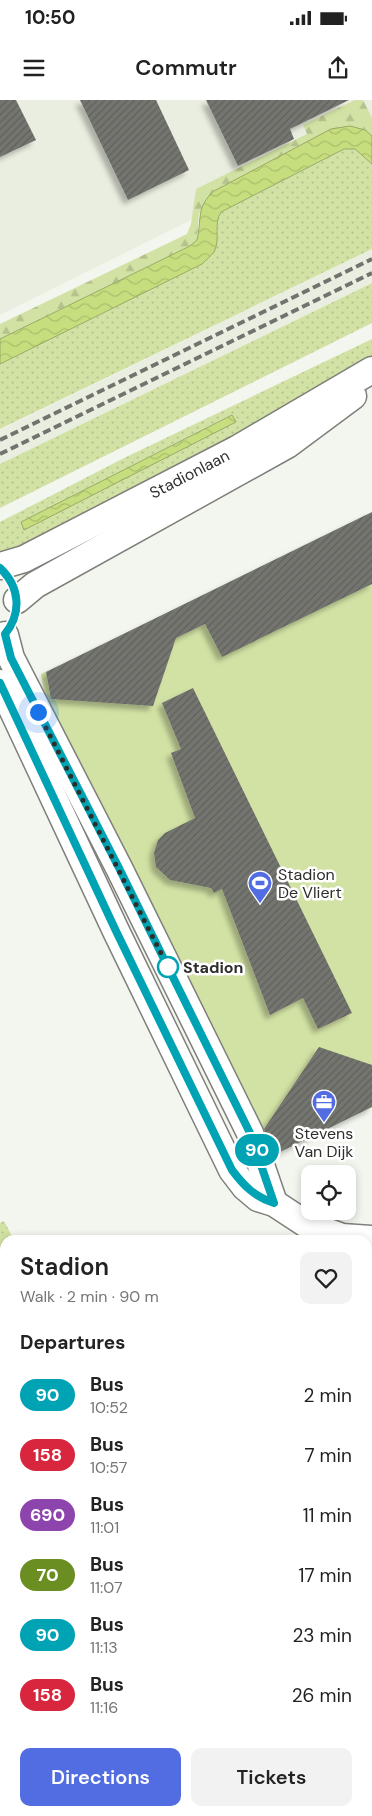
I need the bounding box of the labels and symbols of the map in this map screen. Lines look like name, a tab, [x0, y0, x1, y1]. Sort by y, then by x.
street label: Stadionlaan	[146, 444, 233, 503]
your location	[26, 700, 51, 725]
place label: Stadion De Vliert	[278, 864, 342, 903]
sports icon: Stadion De Vliert	[247, 870, 273, 904]
marker: Stadion	[157, 956, 179, 978]
place label: Stadion	[183, 957, 243, 978]
office icon: Stevens Van Dijk	[311, 1089, 337, 1123]
place label: Stevens Van Dijk	[295, 1123, 353, 1162]
line badge: 90	[234, 1134, 280, 1166]

